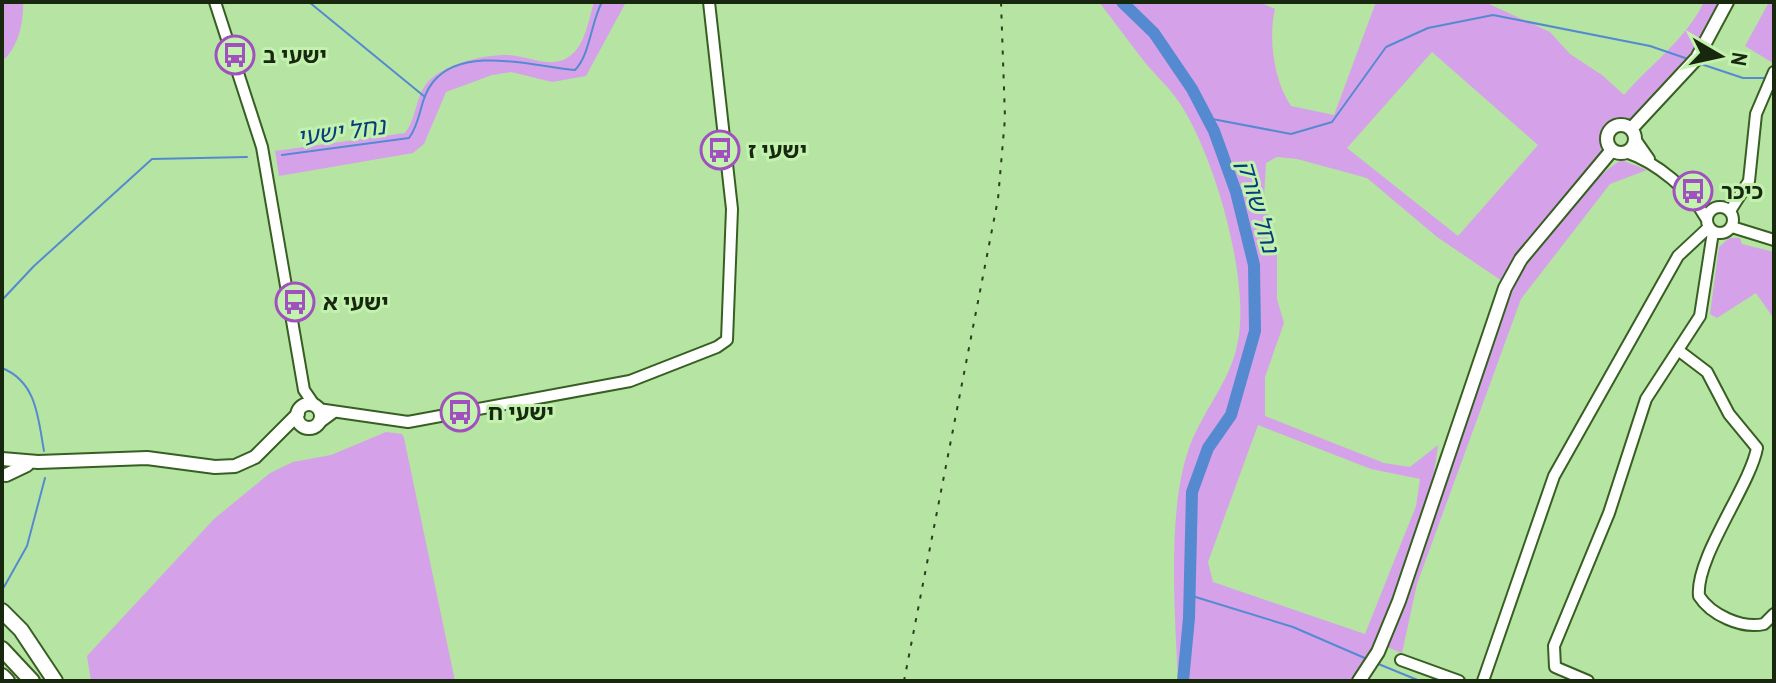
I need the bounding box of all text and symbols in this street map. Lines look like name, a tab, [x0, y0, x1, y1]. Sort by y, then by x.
north arrow	[1680, 16, 1760, 96]
bus stop icon: ישעי ב	[214, 34, 256, 76]
place label: ישעי ב	[263, 40, 327, 70]
text: N	[1724, 50, 1756, 68]
water label: נחל ישעי	[295, 109, 389, 153]
bus stop icon: ישעי ז	[699, 129, 741, 171]
place label: ישעי ז	[748, 135, 807, 165]
water label: נחל שורק	[1231, 156, 1288, 258]
bus stop icon: כיכר	[1672, 170, 1714, 212]
place label: כיכר	[1721, 176, 1763, 206]
bus stop icon: ישעי א	[274, 281, 316, 323]
place label: ישעי א	[323, 287, 389, 317]
bus stop icon: ישעי ח	[439, 391, 481, 433]
place label: ישעי ח	[488, 397, 554, 427]

